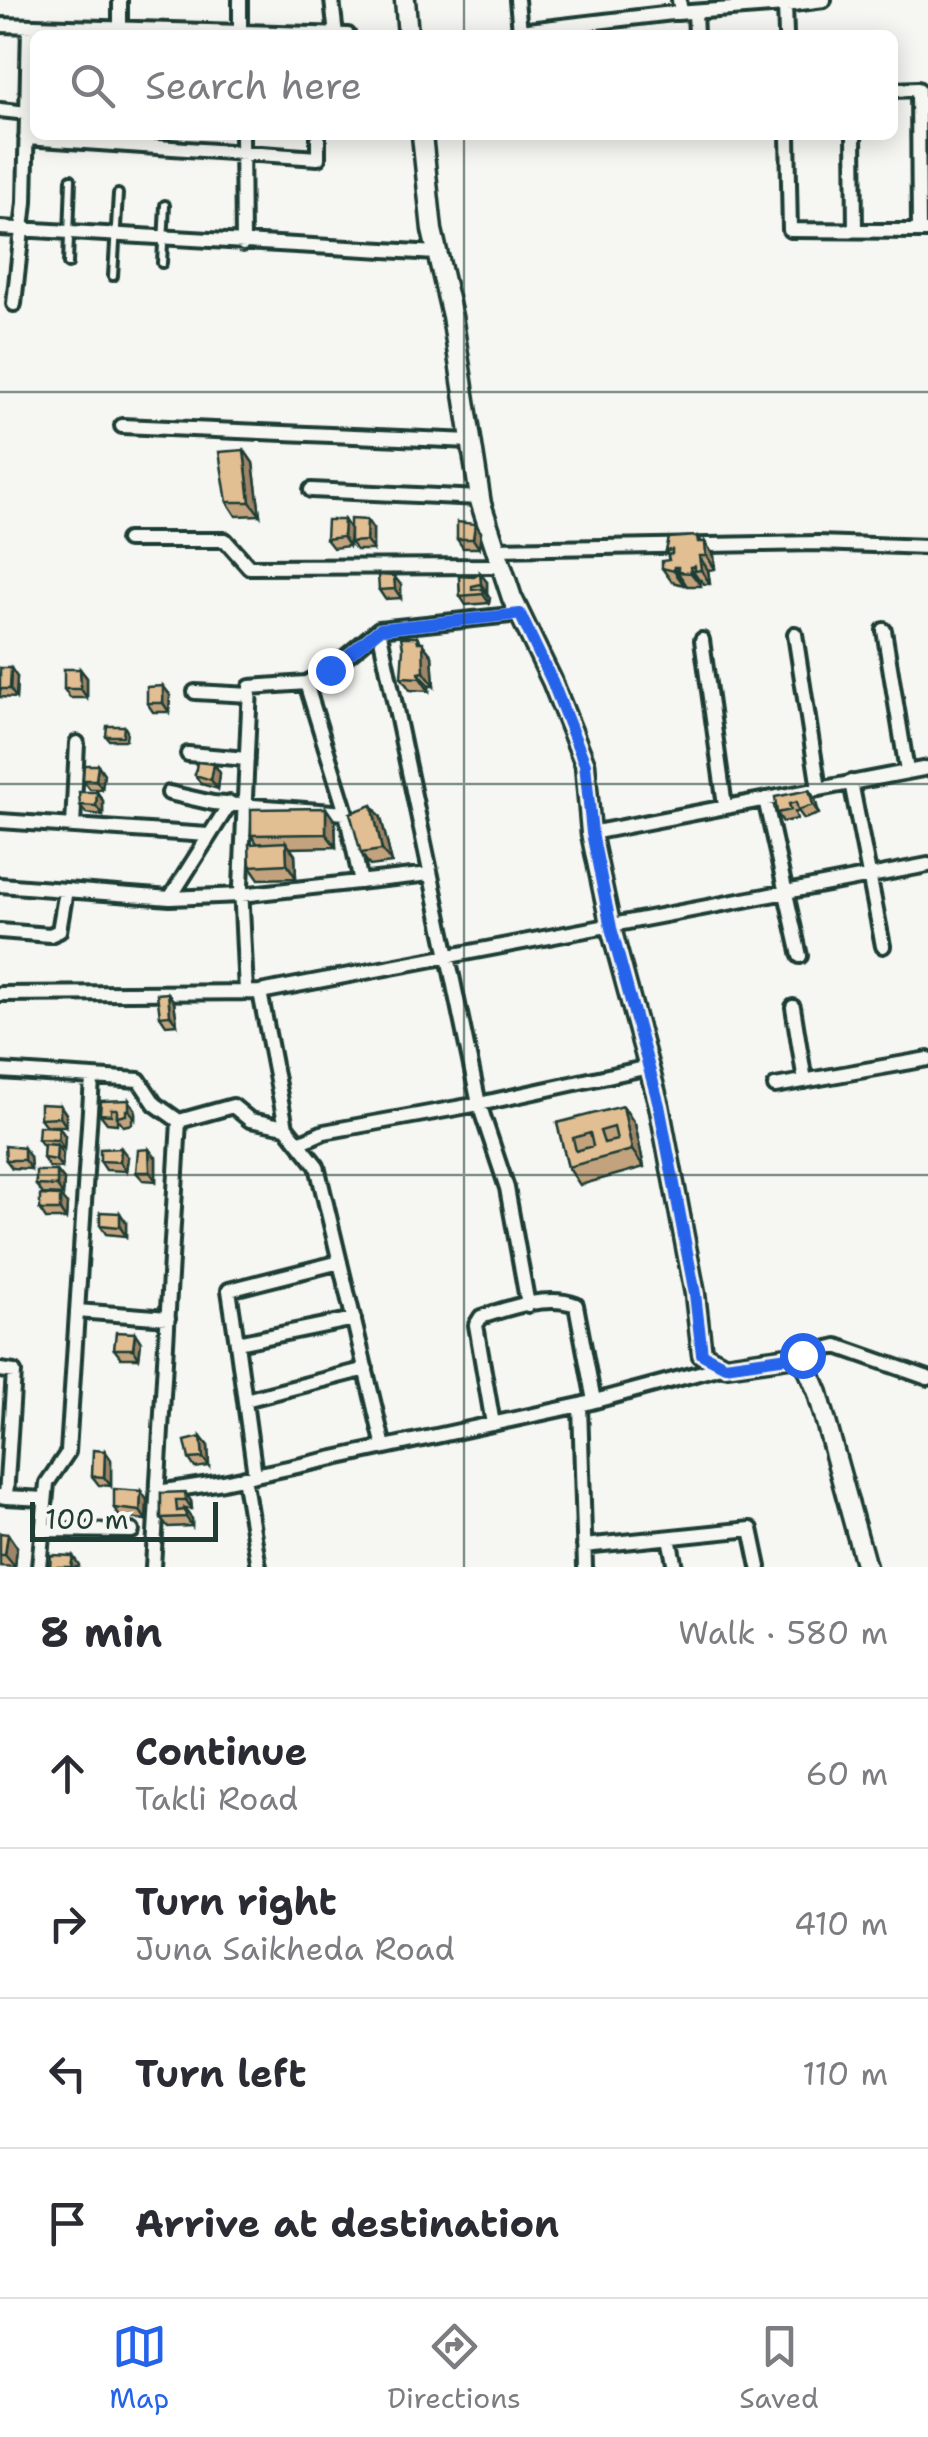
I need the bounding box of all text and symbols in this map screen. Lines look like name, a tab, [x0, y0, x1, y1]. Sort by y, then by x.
search box	[30, 30, 898, 140]
icon: search	[65, 58, 120, 113]
text: Search here	[145, 60, 362, 111]
route end	[308, 648, 354, 694]
route start	[780, 1333, 826, 1379]
scale bar	[30, 1497, 218, 1542]
text: 100 m	[45, 1500, 129, 1538]
text: 8 min	[40, 1604, 162, 1660]
text: Walk · 580 m	[678, 1611, 888, 1654]
text: Continue	[135, 1726, 307, 1777]
icon: ahead	[40, 1746, 95, 1801]
text: 60 m	[806, 1752, 888, 1795]
text: Takli Road	[135, 1777, 298, 1820]
text: Turn right	[135, 1876, 337, 1927]
icon: right	[40, 1896, 95, 1951]
text: 410 m	[794, 1902, 888, 1945]
text: Juna Saikheda Road	[135, 1927, 455, 1970]
icon: left	[40, 2046, 95, 2101]
text: Turn left	[135, 2048, 307, 2099]
text: 110 m	[802, 2052, 888, 2095]
icon: arrive	[40, 2196, 95, 2251]
text: Arrive at destination	[135, 2198, 559, 2249]
tab: Map	[109, 2319, 169, 2417]
tab: Directions	[388, 2319, 521, 2417]
tab: Saved	[739, 2319, 819, 2417]

